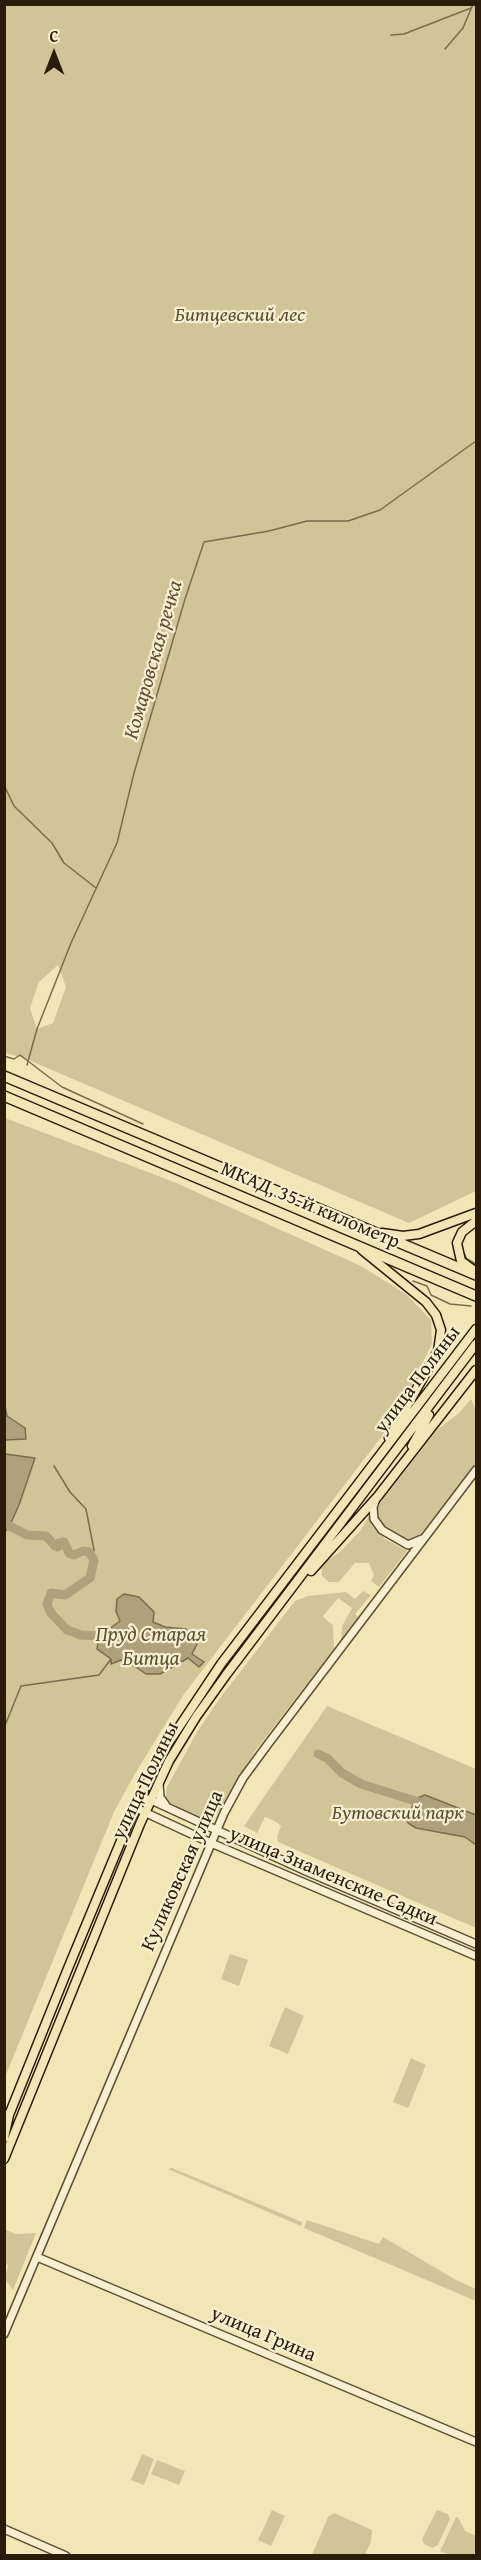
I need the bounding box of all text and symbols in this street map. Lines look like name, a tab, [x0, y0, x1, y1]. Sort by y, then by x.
north arrow	[24, 24, 84, 84]
text: С	[49, 24, 59, 48]
park label: Битцевский лес	[175, 304, 305, 328]
water label: Комаровская речка	[119, 578, 189, 742]
street label: МКАД, 35-й километр	[217, 1157, 403, 1255]
street label: улица Поляны	[370, 1322, 466, 1438]
water label: Пруд Старая Битца	[96, 1623, 206, 1673]
street label: улица Поляны	[107, 1718, 185, 1844]
street label: Куликовская улица	[137, 1787, 229, 1955]
park label: Бутовский парк	[332, 1802, 464, 1826]
street label: улица Знаменские Садки	[225, 1822, 441, 1932]
street label: улица Грина	[207, 2302, 319, 2368]

